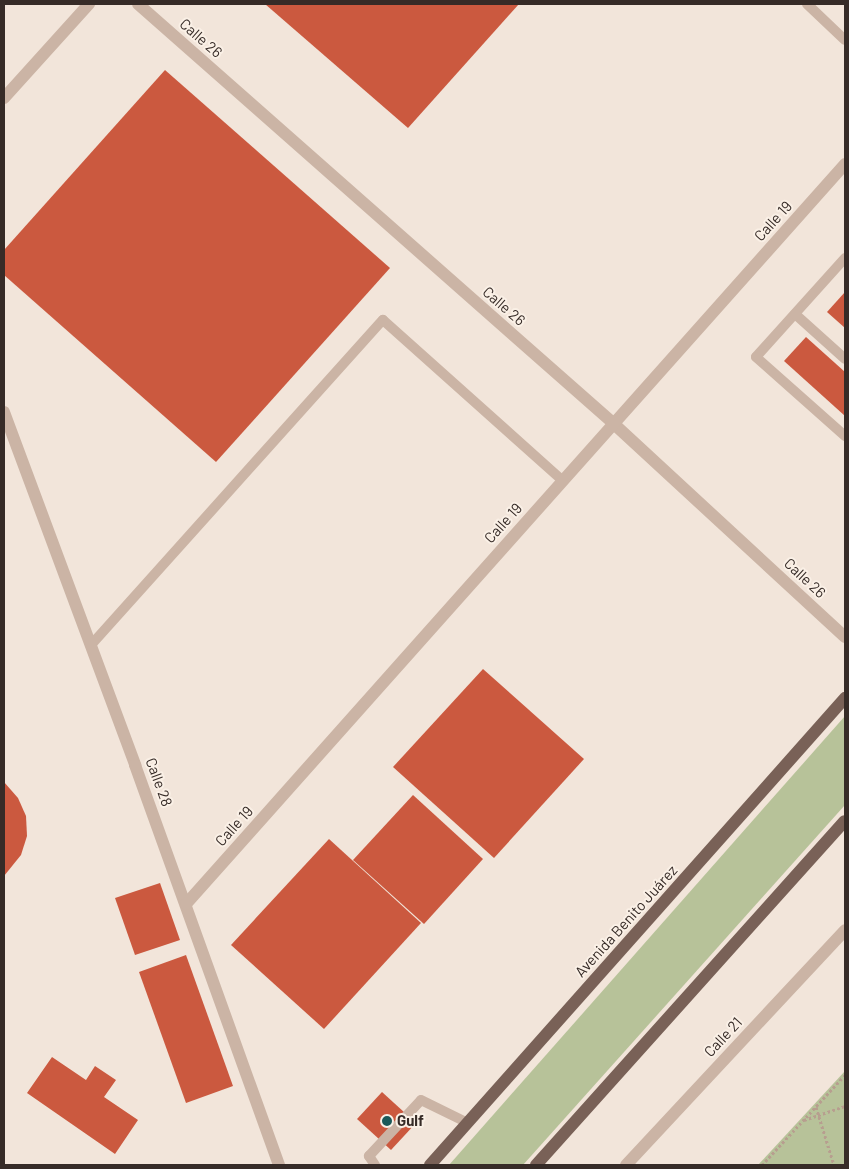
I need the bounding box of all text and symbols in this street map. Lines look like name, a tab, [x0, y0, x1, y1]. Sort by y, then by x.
street label: Calle 26	[176, 15, 226, 61]
street label: Calle 19	[750, 197, 796, 245]
street label: Calle 26	[479, 283, 529, 329]
street label: Calle 19	[480, 499, 526, 547]
street label: Calle 26	[780, 554, 830, 602]
street label: Calle 28	[142, 755, 176, 809]
street label: Calle 19	[211, 802, 257, 850]
street label: Avenida Benito Juárez	[571, 861, 681, 981]
street label: Calle 21	[700, 1013, 746, 1061]
place label: Gulf	[397, 1112, 424, 1130]
marker: Gulf	[381, 1115, 393, 1127]

